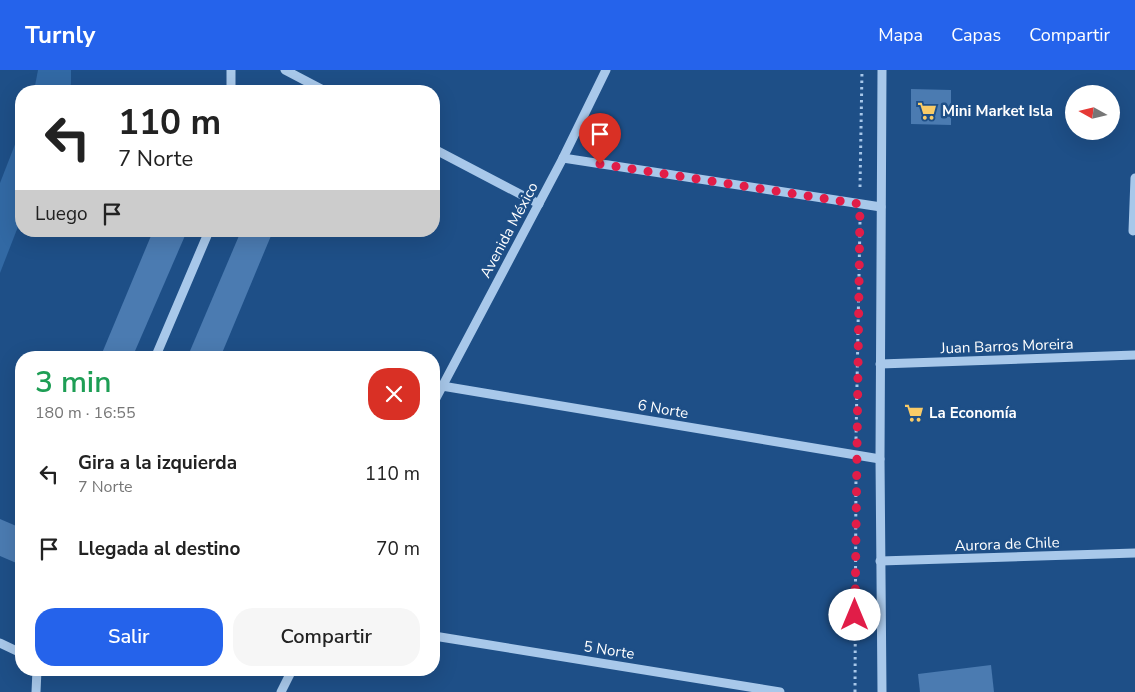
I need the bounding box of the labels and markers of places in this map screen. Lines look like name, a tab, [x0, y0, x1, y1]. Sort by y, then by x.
supermarket icon: Mini Market Isla	[916, 100, 938, 122]
place label: Mini Market Isla	[942, 101, 1053, 121]
pin	[579, 113, 621, 164]
supermarket icon: La Economía	[903, 402, 925, 424]
place label: La Economía	[929, 403, 1017, 423]

